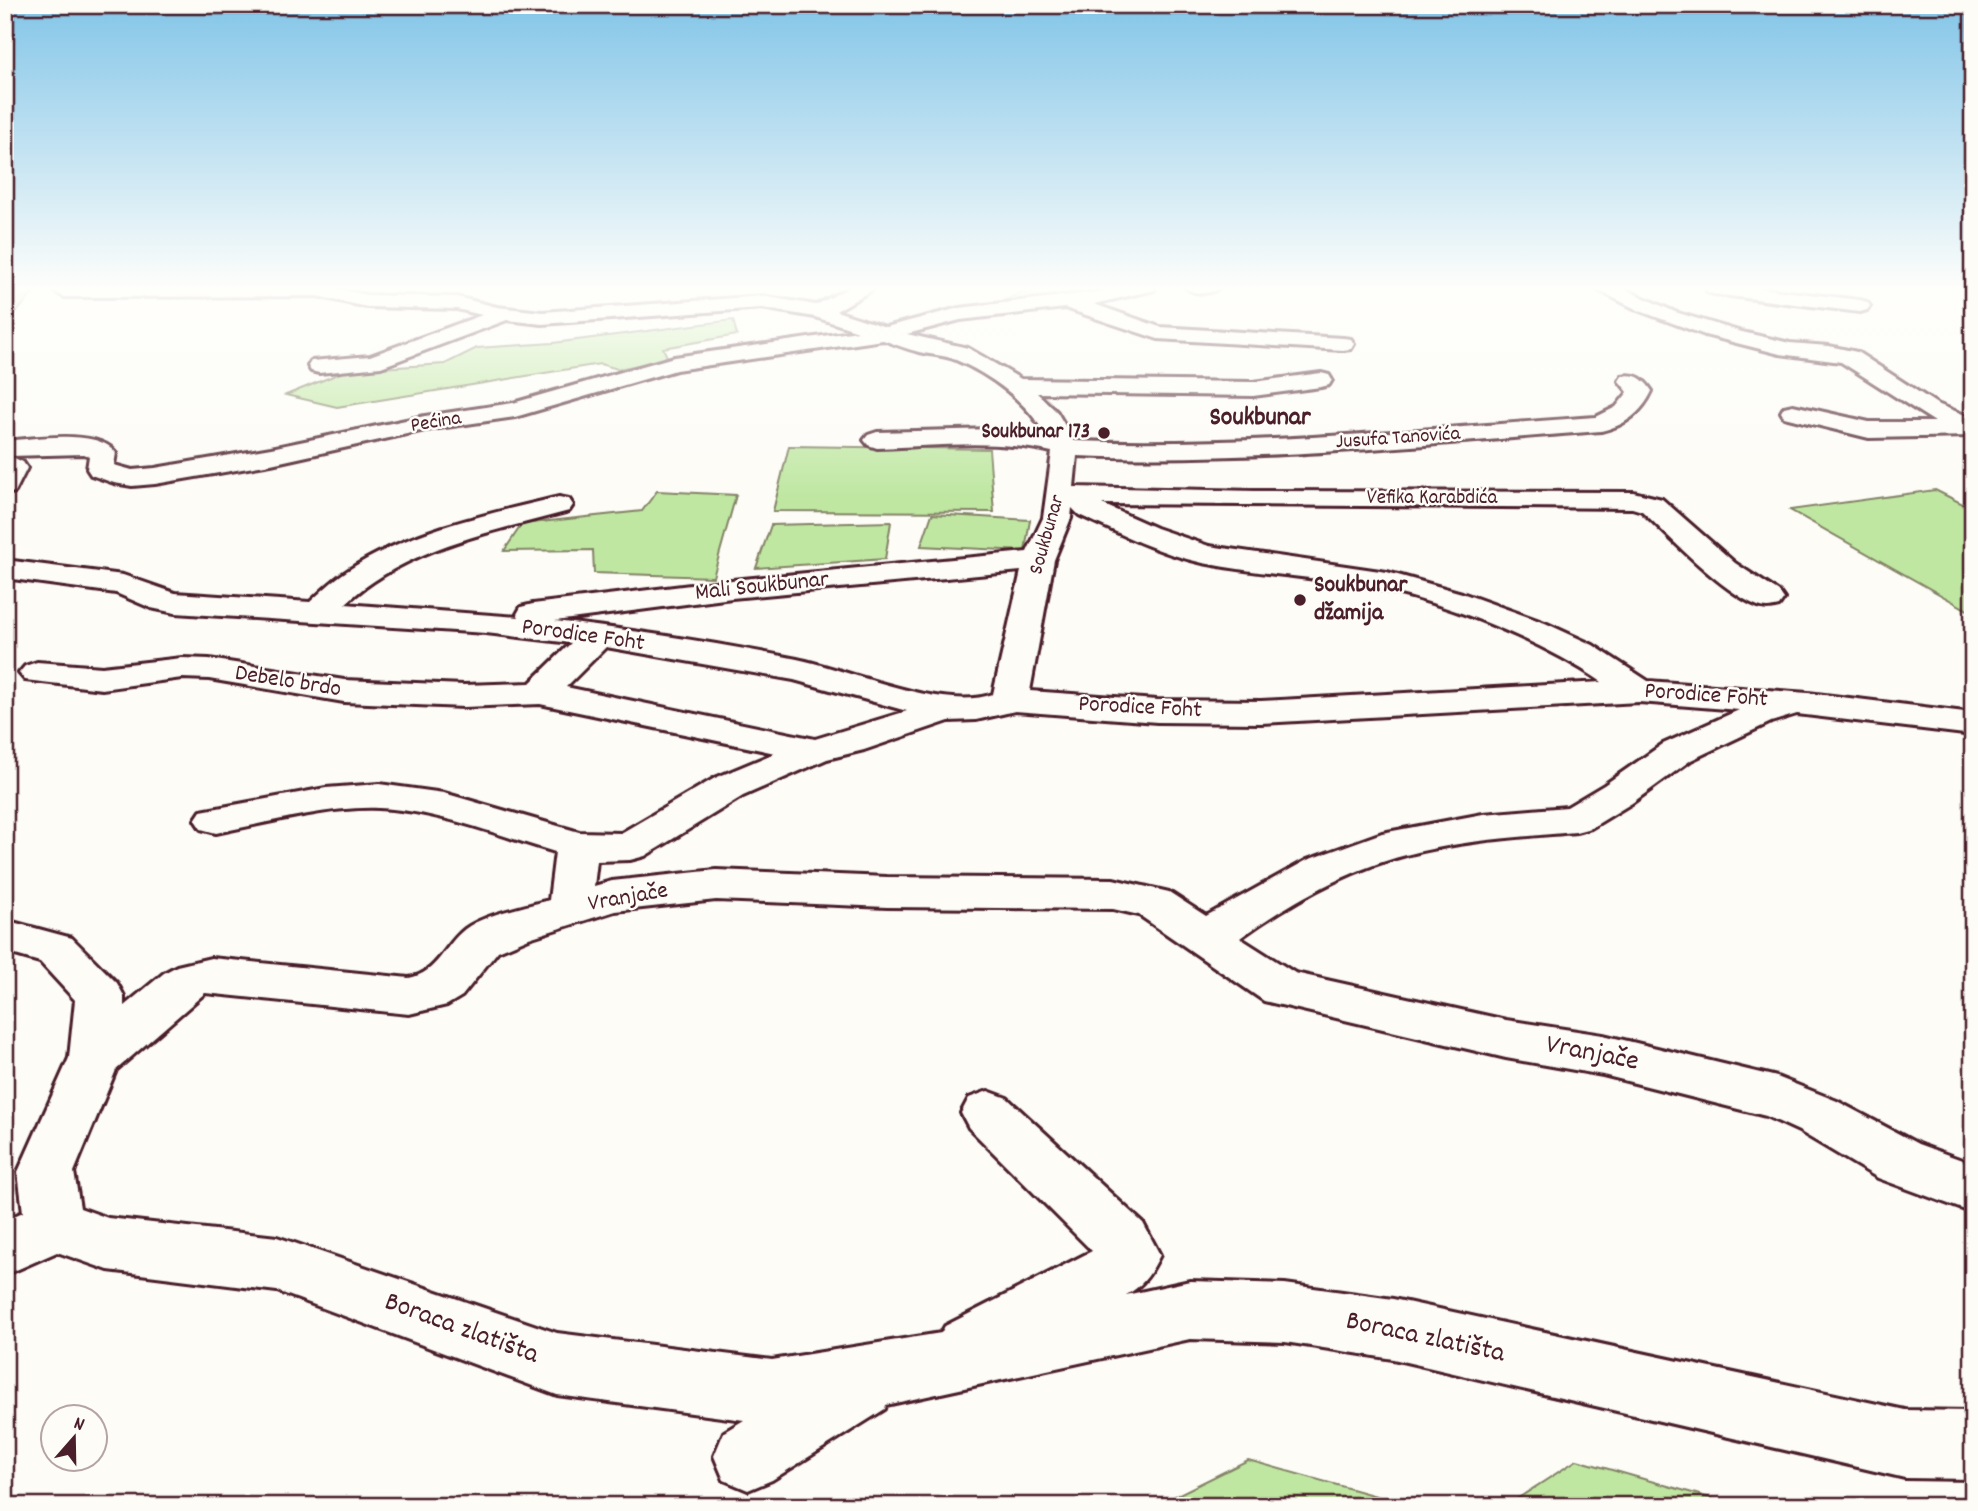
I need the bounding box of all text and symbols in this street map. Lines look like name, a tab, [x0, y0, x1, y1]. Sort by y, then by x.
district label: Soukbunar	[1209, 400, 1311, 437]
street label: Pećina	[409, 404, 464, 442]
place label: Soukbunar 173	[981, 418, 1090, 448]
street label: Jusufa Tanovića	[1335, 420, 1462, 458]
marker: Soukbunar 173	[1096, 425, 1112, 441]
street label: Vefika Karabdića	[1367, 484, 1498, 514]
street label: Soukbunar	[1022, 491, 1074, 578]
street label: Mali Soukbunar	[693, 563, 831, 611]
place label: Soukbunar džamija	[1314, 569, 1409, 631]
marker: Soukbunar džamija	[1292, 592, 1308, 608]
street label: Porodice Foht	[519, 611, 647, 661]
street label: Debelo brdo	[232, 657, 344, 707]
street label: Porodice Foht	[1643, 675, 1769, 717]
street label: Porodice Foht	[1077, 688, 1203, 728]
street label: Vranjače	[585, 874, 671, 922]
street label: Vranjače	[1542, 1026, 1642, 1084]
street label: Boraca zlatišta	[378, 1284, 545, 1377]
street label: Boraca zlatišta	[1342, 1303, 1509, 1376]
north arrow	[38, 1402, 108, 1472]
text: N	[70, 1411, 88, 1440]

